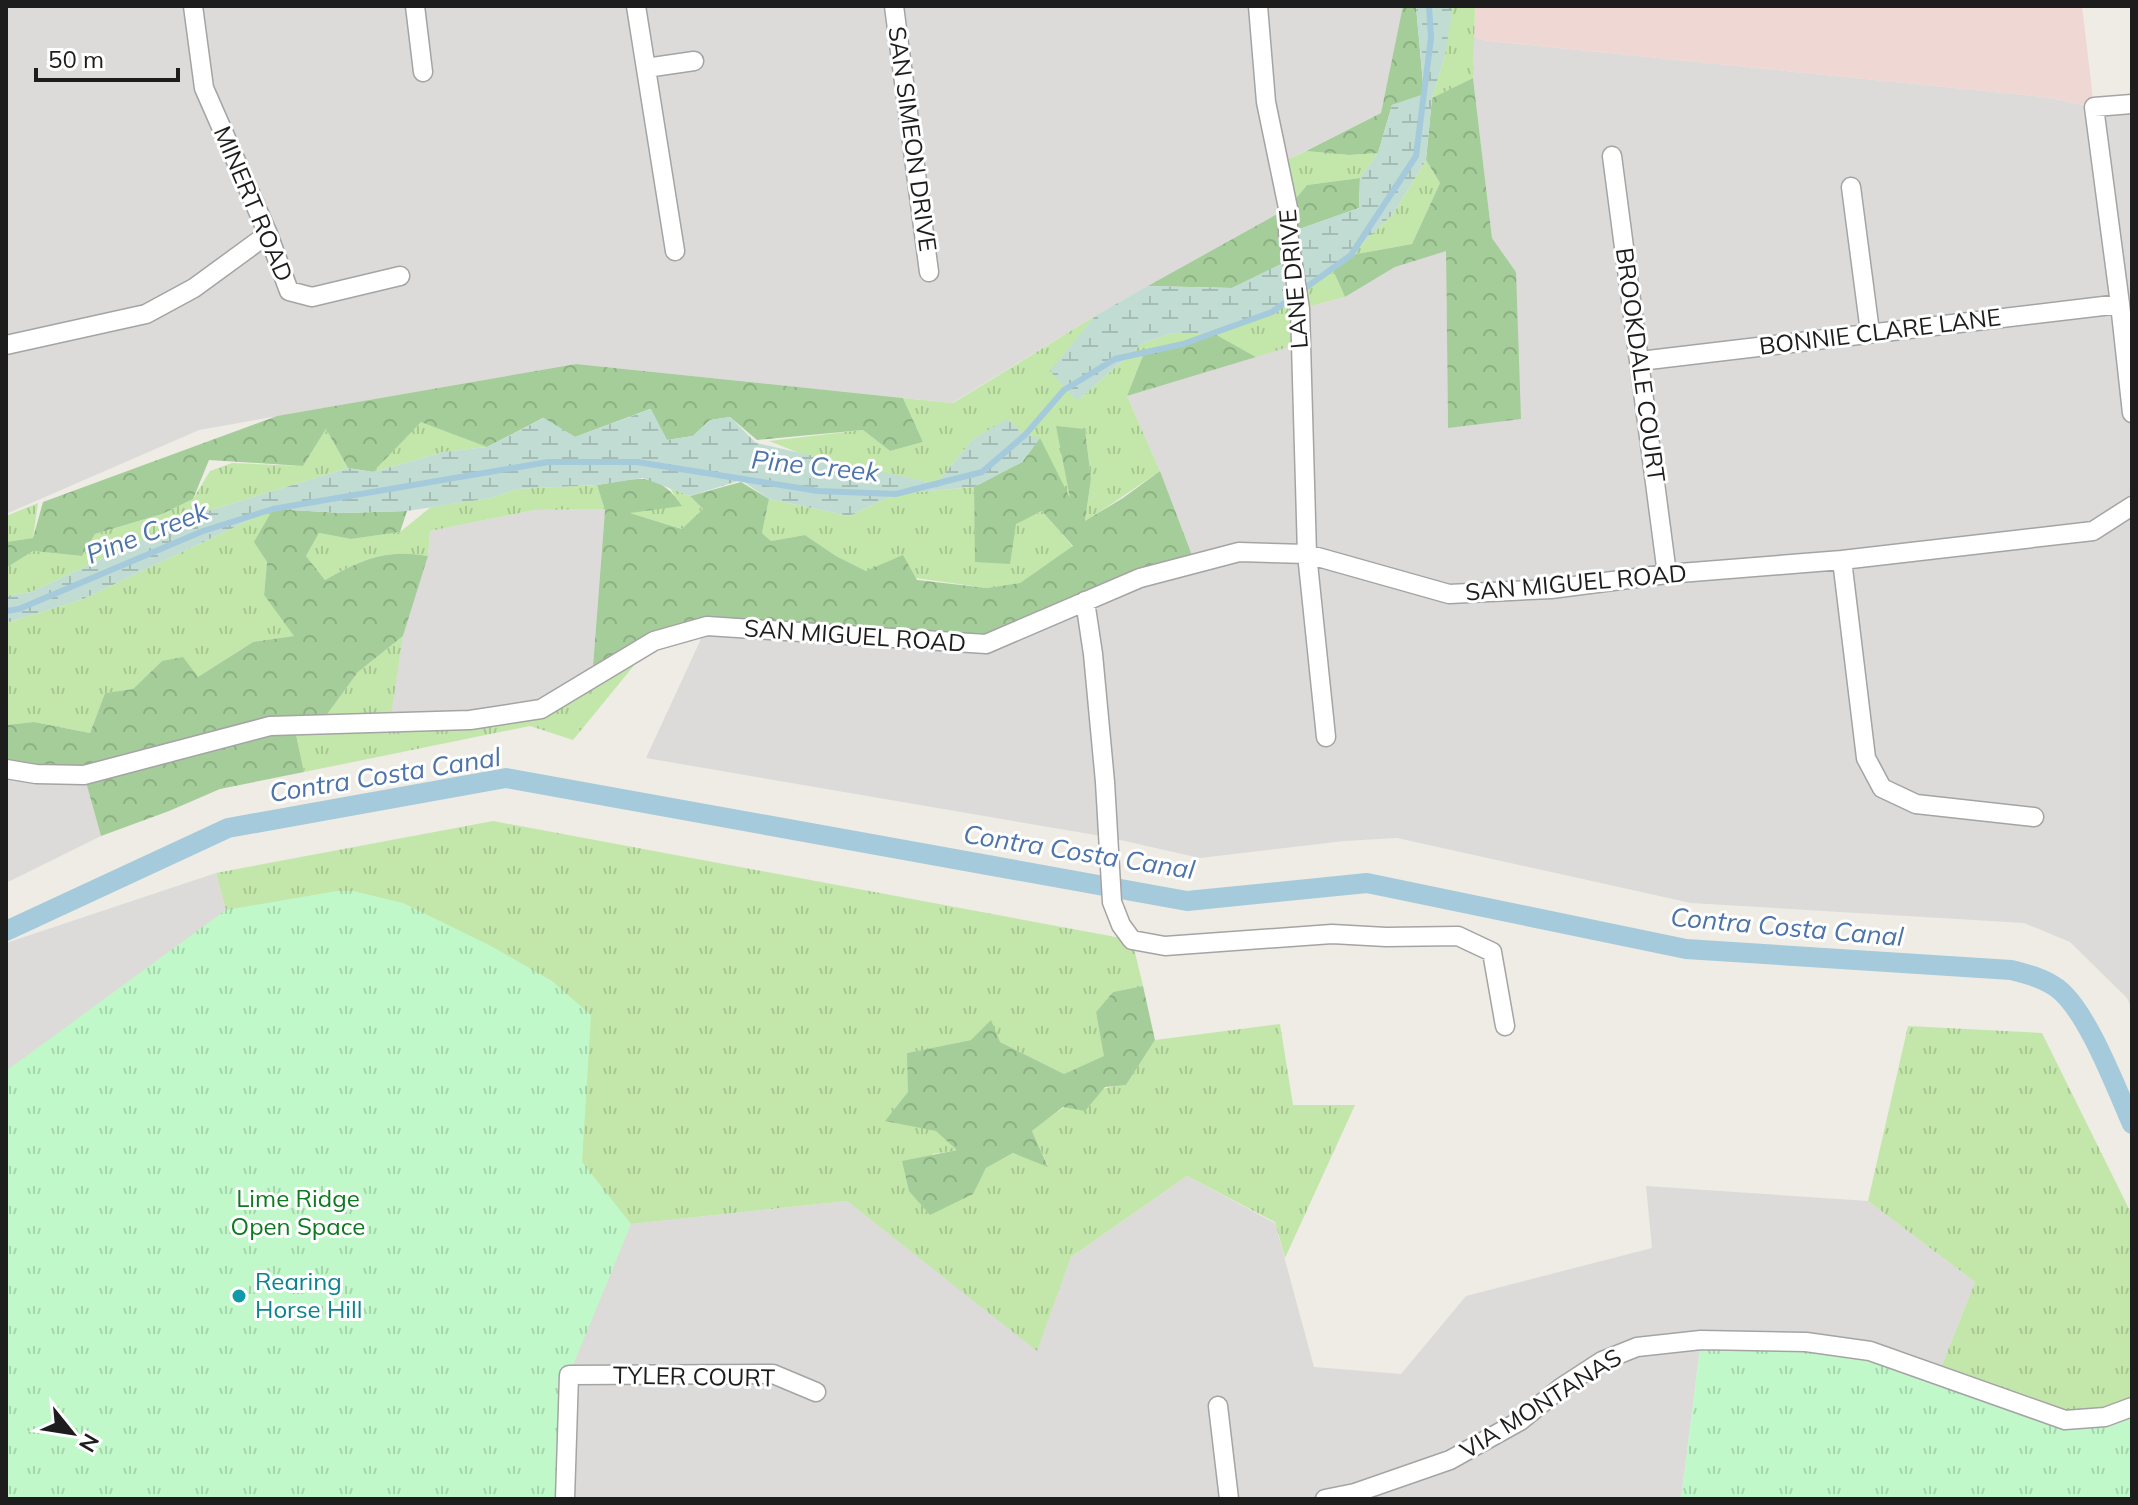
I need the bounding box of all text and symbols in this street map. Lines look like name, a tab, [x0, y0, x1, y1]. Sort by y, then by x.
street label: SAN SIMEON DRIVE	[882, 24, 944, 253]
scale bar	[36, 32, 178, 82]
text: 50 m	[48, 44, 104, 74]
street label: MINERT ROAD	[208, 121, 300, 286]
street label: LANE DRIVE	[1272, 208, 1314, 350]
street label: BROOKDALE COURT	[1610, 246, 1672, 484]
street label: BONNIE CLARE LANE	[1757, 301, 2002, 361]
water label: Pine Creek	[750, 442, 881, 489]
water label: Pine Creek	[81, 494, 213, 571]
street label: SAN MIGUEL ROAD	[1464, 557, 1688, 607]
street label: SAN MIGUEL ROAD	[743, 612, 967, 658]
water label: Contra Costa Canal	[267, 740, 504, 809]
water label: Contra Costa Canal	[961, 817, 1198, 886]
water label: Contra Costa Canal	[1669, 900, 1906, 953]
park label: Lime Ridge Open Space	[231, 1183, 365, 1241]
place label: Rearing Horse Hill	[255, 1266, 362, 1324]
marker: Rearing Horse Hill	[230, 1287, 248, 1305]
street label: VIA MONTANAS	[1454, 1342, 1627, 1465]
street label: TYLER COURT	[613, 1360, 776, 1392]
north arrow	[32, 1393, 112, 1473]
text: N	[73, 1429, 106, 1457]

